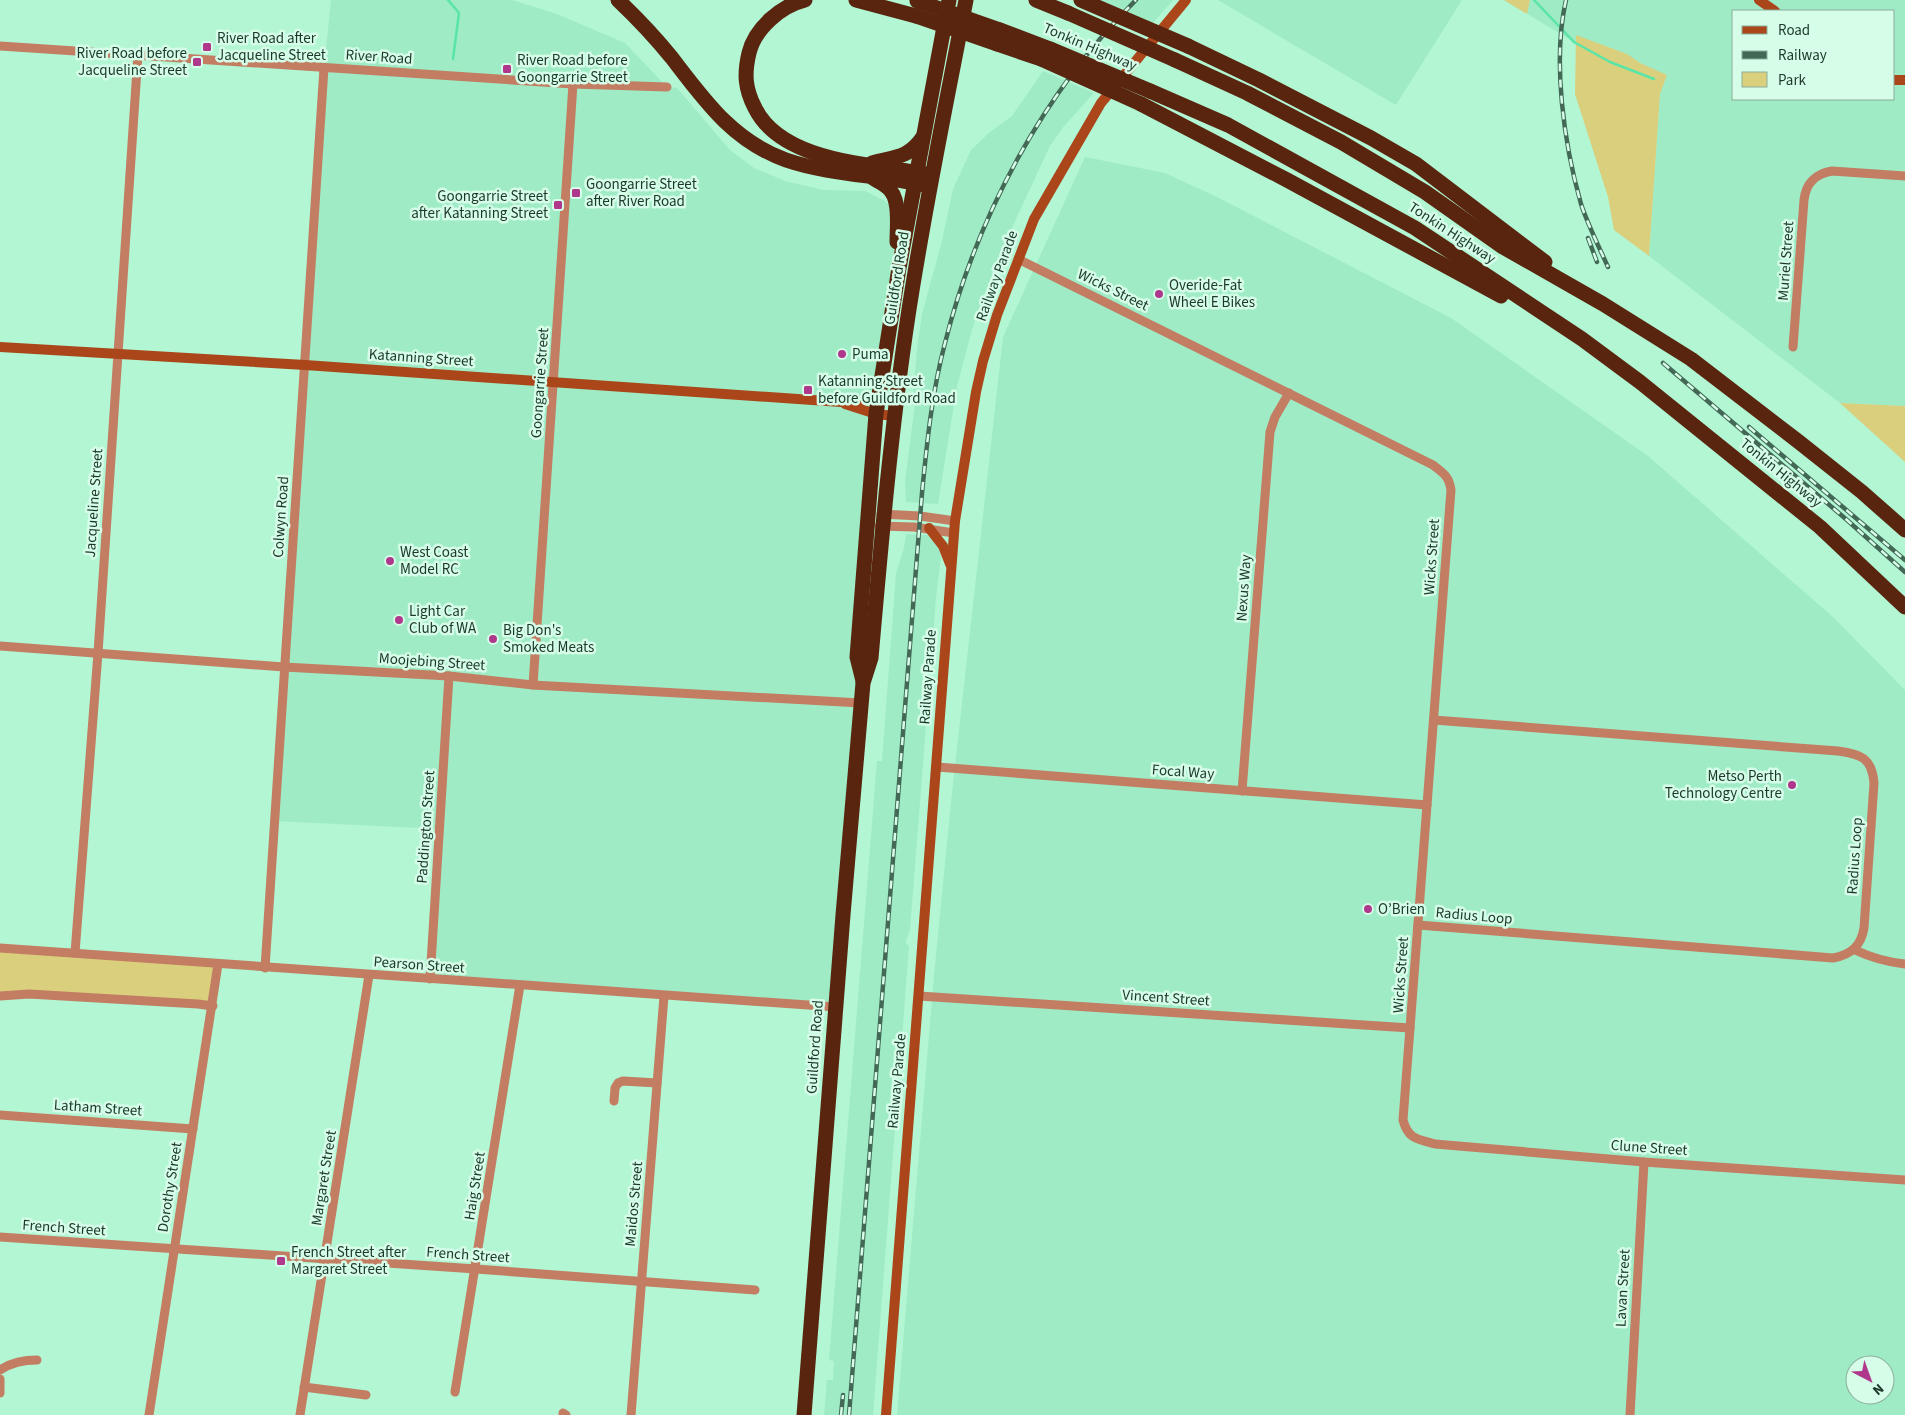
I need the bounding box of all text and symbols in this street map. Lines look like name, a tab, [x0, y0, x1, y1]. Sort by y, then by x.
legend	[1732, 10, 1895, 100]
street label: Tonkin Highway	[1040, 18, 1140, 76]
text: Road	[1778, 20, 1810, 41]
place label: River Road after Jacqueline Street	[217, 28, 326, 66]
marker: River Road after Jacqueline Street	[201, 41, 213, 53]
place label: River Road before Jacqueline Street	[76, 43, 187, 81]
street label: River Road	[345, 44, 413, 70]
text: Railway	[1778, 45, 1827, 66]
place label: River Road before Goongarrie Street	[517, 50, 628, 88]
marker: River Road before Jacqueline Street	[191, 56, 203, 68]
marker: River Road before Goongarrie Street	[501, 63, 513, 75]
text: Park	[1778, 70, 1807, 91]
place label: Goongarrie Street after River Road	[586, 174, 697, 212]
place label: Goongarrie Street after Katanning Street	[411, 186, 548, 224]
marker: Goongarrie Street after River Road	[570, 187, 582, 199]
street label: Tonkin Highway	[1404, 197, 1500, 269]
marker: Goongarrie Street after Katanning Street	[552, 199, 564, 211]
street label: Muriel Street	[1773, 220, 1799, 302]
street label: Railway Parade	[971, 228, 1023, 324]
street label: Guildford Road	[879, 230, 915, 326]
street label: Wicks Street	[1074, 264, 1152, 316]
place label: Overide-Fat Wheel E Bikes	[1169, 275, 1255, 313]
marker: Overide-Fat Wheel E Bikes	[1153, 288, 1165, 300]
street label: Goongarrie Street	[526, 327, 554, 439]
street label: Katanning Street	[368, 344, 474, 372]
place label: Puma	[852, 344, 889, 365]
marker: Puma	[836, 348, 848, 360]
place label: Katanning Street before Guildford Road	[818, 371, 956, 409]
marker: Katanning Street before Guildford Road	[802, 384, 814, 396]
street label: Tonkin Highway	[1735, 433, 1827, 513]
street label: Jacqueline Street	[80, 448, 108, 558]
street label: Colwyn Road	[268, 476, 294, 558]
street label: Wicks Street	[1419, 518, 1445, 596]
place label: West Coast Model RC	[400, 542, 468, 580]
street label: Nexus Way	[1231, 554, 1257, 622]
marker: West Coast Model RC	[384, 555, 396, 567]
place label: Light Car Club of WA	[409, 601, 477, 639]
marker: Light Car Club of WA	[393, 614, 405, 626]
place label: Big Don's Smoked Meats	[503, 620, 594, 658]
street label: Railway Parade	[914, 629, 942, 725]
marker: Big Don's Smoked Meats	[487, 633, 499, 645]
street label: Moojebing Street	[378, 648, 486, 676]
street label: Focal Way	[1151, 759, 1215, 785]
place label: Metso Perth Technology Centre	[1665, 766, 1782, 804]
street label: Paddington Street	[412, 770, 440, 884]
marker: Metso Perth Technology Centre	[1786, 779, 1798, 791]
street label: Radius Loop	[1842, 817, 1868, 895]
place label: O’Brien	[1378, 899, 1425, 920]
street label: Radius Loop	[1435, 902, 1513, 930]
marker: O’Brien	[1362, 903, 1374, 915]
street label: Wicks Street	[1388, 936, 1414, 1014]
street label: Pearson Street	[373, 951, 465, 979]
street label: Vincent Street	[1122, 984, 1210, 1012]
street label: Guildford Road	[801, 999, 829, 1095]
street label: Railway Parade	[882, 1033, 912, 1129]
street label: Latham Street	[53, 1094, 143, 1122]
street label: Margaret Street	[306, 1129, 342, 1227]
street label: Clune Street	[1610, 1135, 1688, 1161]
street label: Dorothy Street	[153, 1140, 187, 1234]
street label: Haig Street	[459, 1150, 491, 1222]
street label: Maidos Street	[620, 1161, 648, 1247]
street label: French Street	[22, 1215, 106, 1241]
place label: French Street after Margaret Street	[291, 1242, 407, 1280]
street label: French Street	[426, 1242, 510, 1268]
street label: Lavan Street	[1610, 1249, 1636, 1327]
marker: French Street after Margaret Street	[275, 1255, 287, 1267]
north arrow	[1845, 1355, 1895, 1405]
text: N	[1868, 1378, 1888, 1400]

